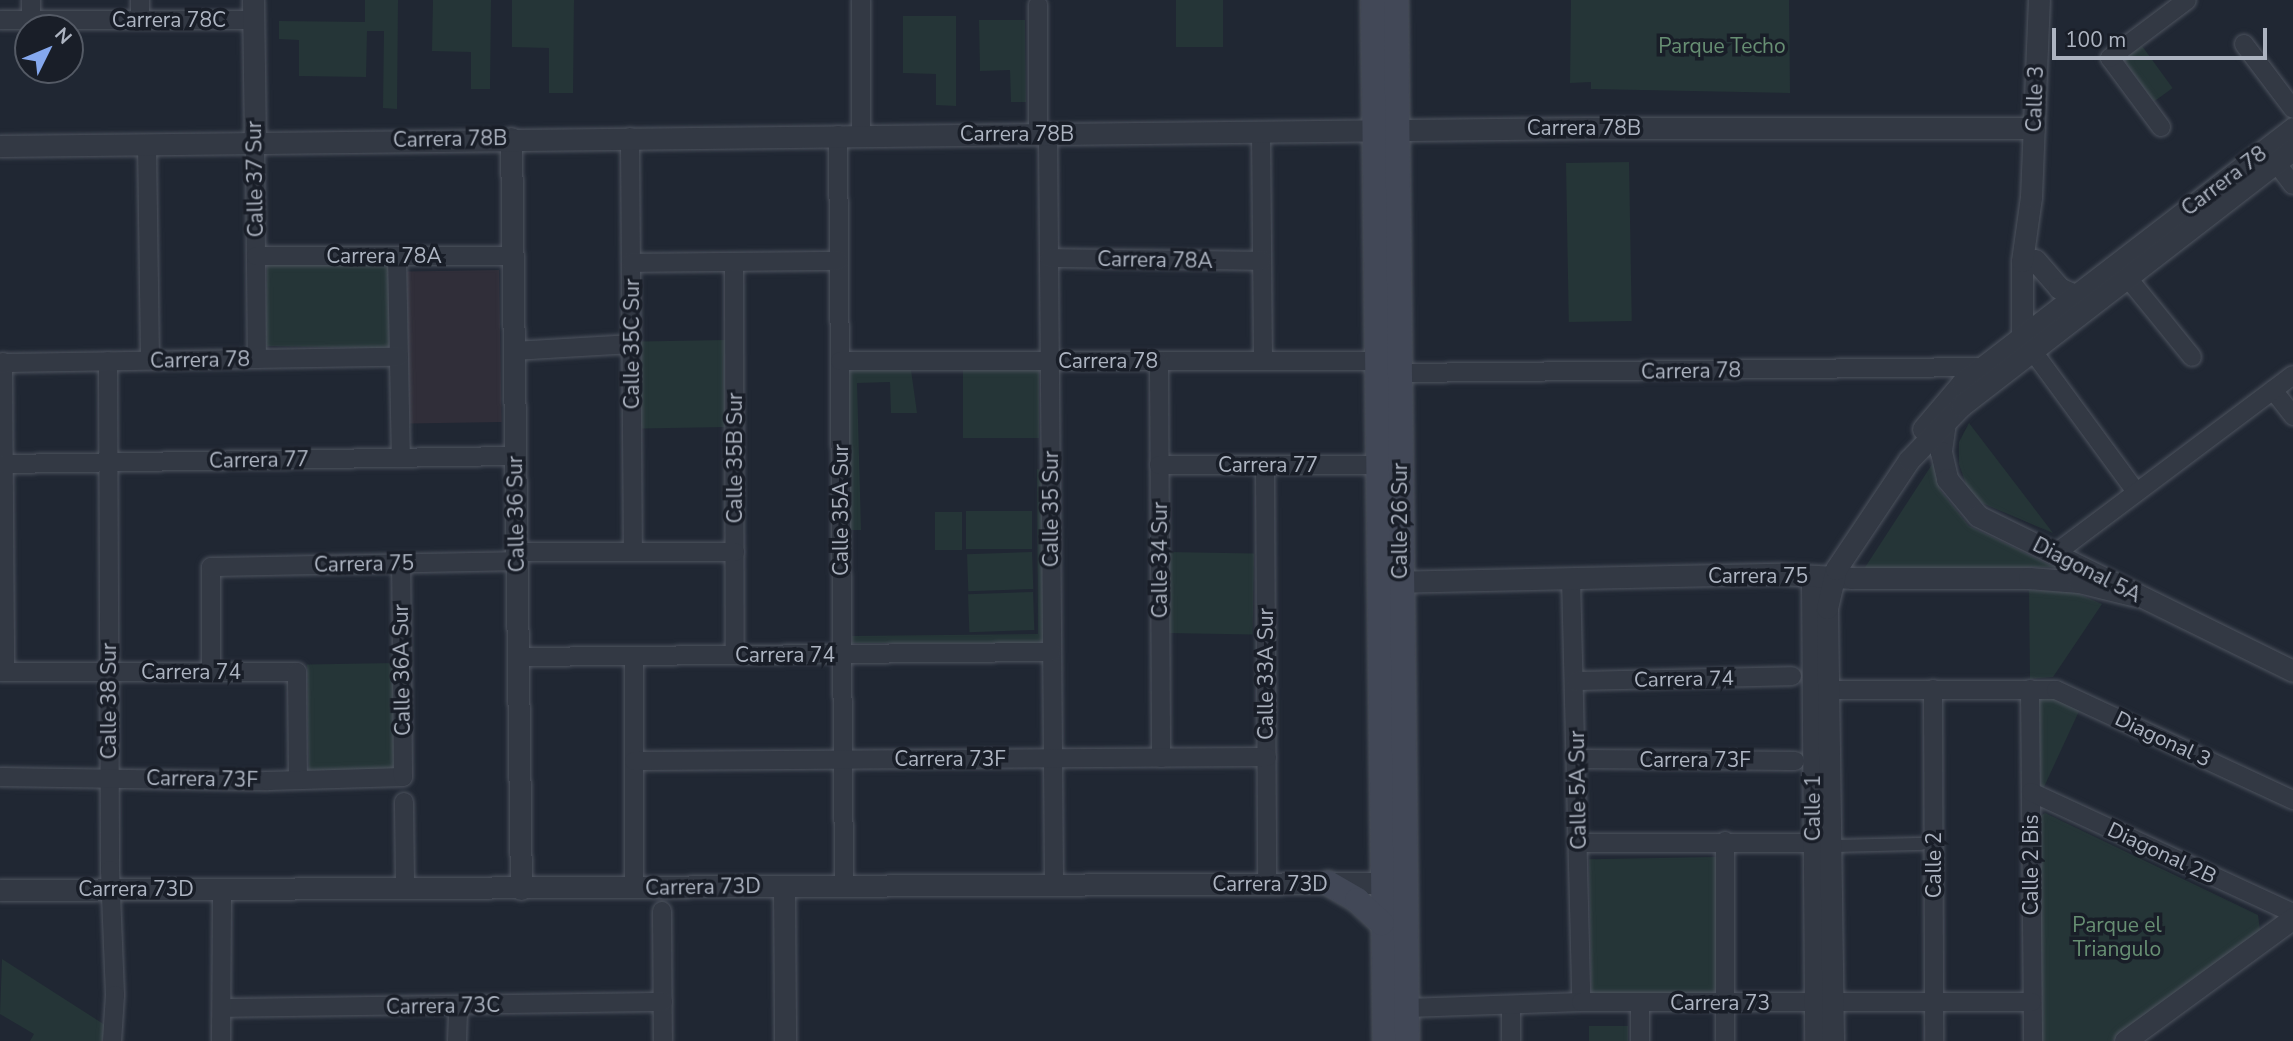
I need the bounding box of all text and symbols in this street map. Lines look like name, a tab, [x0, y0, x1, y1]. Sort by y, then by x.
street label: Carrera 78C	[112, 7, 226, 33]
north arrow	[14, 14, 84, 84]
scale bar	[2055, 14, 2270, 58]
text: N	[49, 22, 77, 50]
text: 100 m	[2065, 26, 2126, 54]
park label: Parque Techo	[1658, 33, 1786, 59]
street label: Calle 3	[2021, 65, 2049, 133]
street label: Carrera 78B	[1527, 115, 1641, 141]
street label: Calle 37 Sur	[241, 120, 269, 238]
street label: Carrera 78B	[960, 121, 1074, 147]
street label: Carrera 78B	[393, 125, 507, 153]
street label: Carrera 78	[2176, 141, 2272, 221]
street label: Carrera 78A	[326, 243, 442, 269]
street label: Carrera 78A	[1097, 246, 1213, 274]
street label: Calle 35C Sur	[619, 279, 645, 409]
street label: Carrera 78	[150, 347, 250, 373]
street label: Carrera 78	[1058, 348, 1158, 374]
street label: Carrera 78	[1641, 358, 1741, 384]
street label: Calle 35B Sur	[722, 393, 748, 523]
street label: Calle 35A Sur	[828, 444, 854, 576]
street label: Carrera 77	[209, 447, 309, 473]
street label: Calle 35 Sur	[1038, 451, 1064, 567]
street label: Carrera 77	[1218, 452, 1318, 478]
street label: Calle 36 Sur	[502, 455, 530, 573]
street label: Calle 26 Sur	[1387, 463, 1413, 579]
street label: Calle 34 Sur	[1147, 502, 1173, 618]
street label: Diagonal 5A	[2029, 532, 2145, 608]
street label: Carrera 75	[314, 551, 414, 577]
street label: Carrera 75	[1708, 563, 1808, 589]
street label: Calle 36A Sur	[388, 604, 416, 736]
street label: Calle 33A Sur	[1253, 608, 1279, 740]
street label: Carrera 74	[735, 642, 835, 668]
street label: Calle 38 Sur	[96, 643, 122, 759]
street label: Carrera 74	[141, 659, 241, 685]
street label: Carrera 74	[1634, 666, 1734, 692]
street label: Diagonal 3	[2111, 706, 2215, 772]
street label: Calle 5A Sur	[1564, 730, 1592, 850]
street label: Carrera 73F	[894, 746, 1006, 772]
street label: Carrera 73F	[1639, 747, 1751, 773]
street label: Carrera 73F	[146, 765, 258, 793]
street label: Calle 1	[1800, 775, 1826, 841]
street label: Calle 2 Bis	[2018, 815, 2044, 915]
street label: Diagonal 2B	[2104, 817, 2220, 889]
street label: Calle 2	[1921, 832, 1947, 898]
street label: Carrera 73D	[1212, 871, 1328, 897]
street label: Carrera 73D	[645, 873, 761, 901]
street label: Carrera 73D	[78, 876, 194, 902]
park label: Parque el Triangulo	[2072, 912, 2162, 962]
street label: Carrera 73	[1670, 990, 1770, 1016]
street label: Carrera 73C	[386, 992, 500, 1020]

